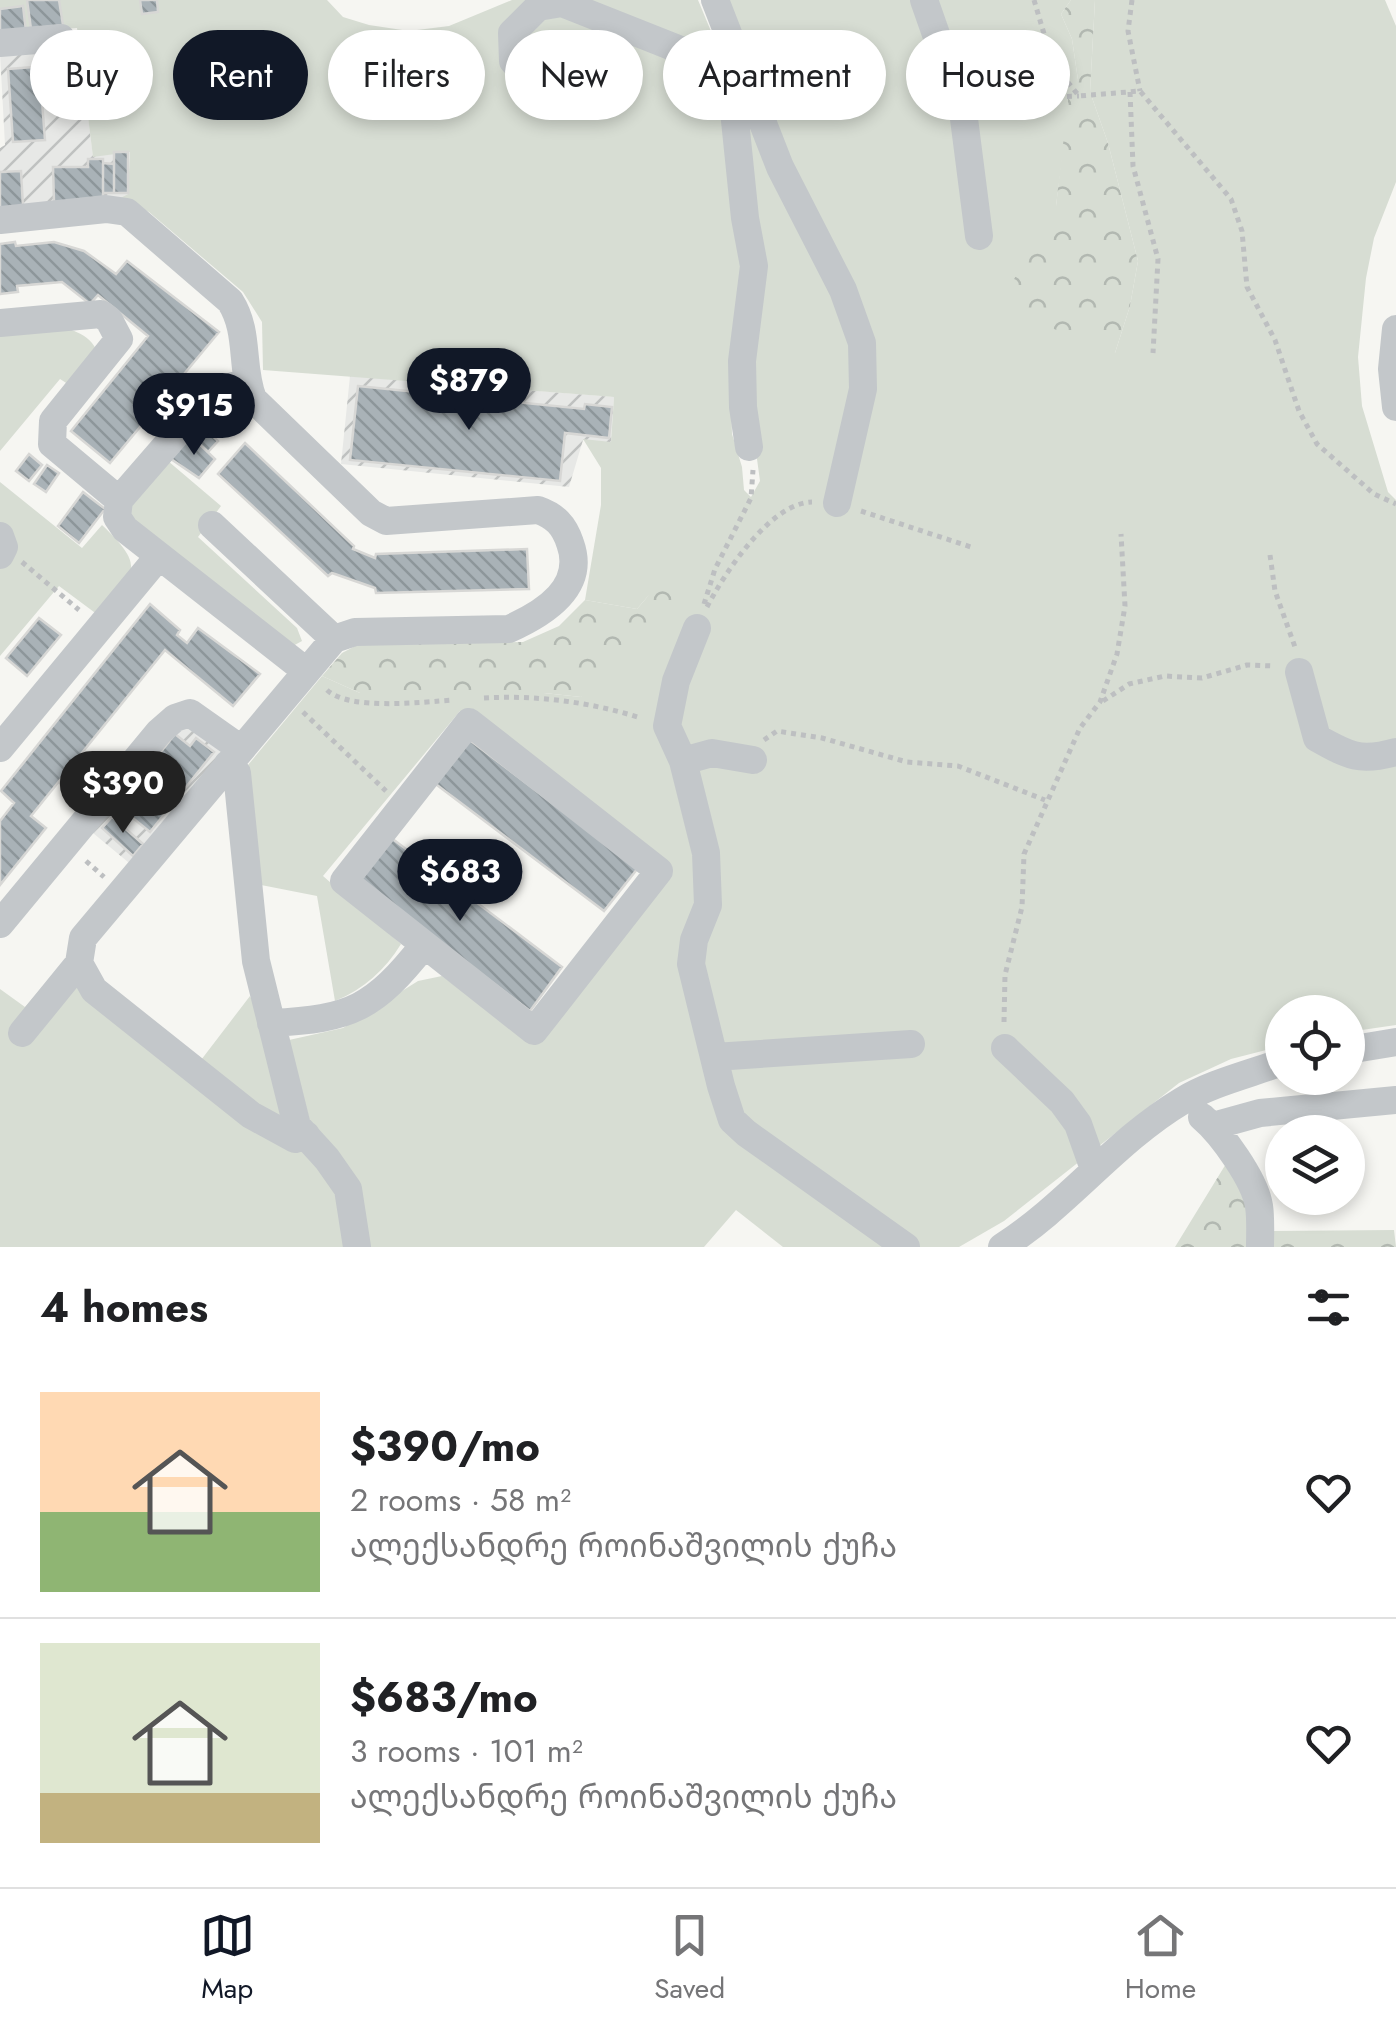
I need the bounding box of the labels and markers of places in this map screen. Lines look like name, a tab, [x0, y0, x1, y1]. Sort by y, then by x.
pin: $879	[410, 348, 528, 433]
pin: $915	[135, 373, 253, 458]
pin: $390	[64, 751, 182, 836]
pin: $683	[401, 839, 519, 924]

